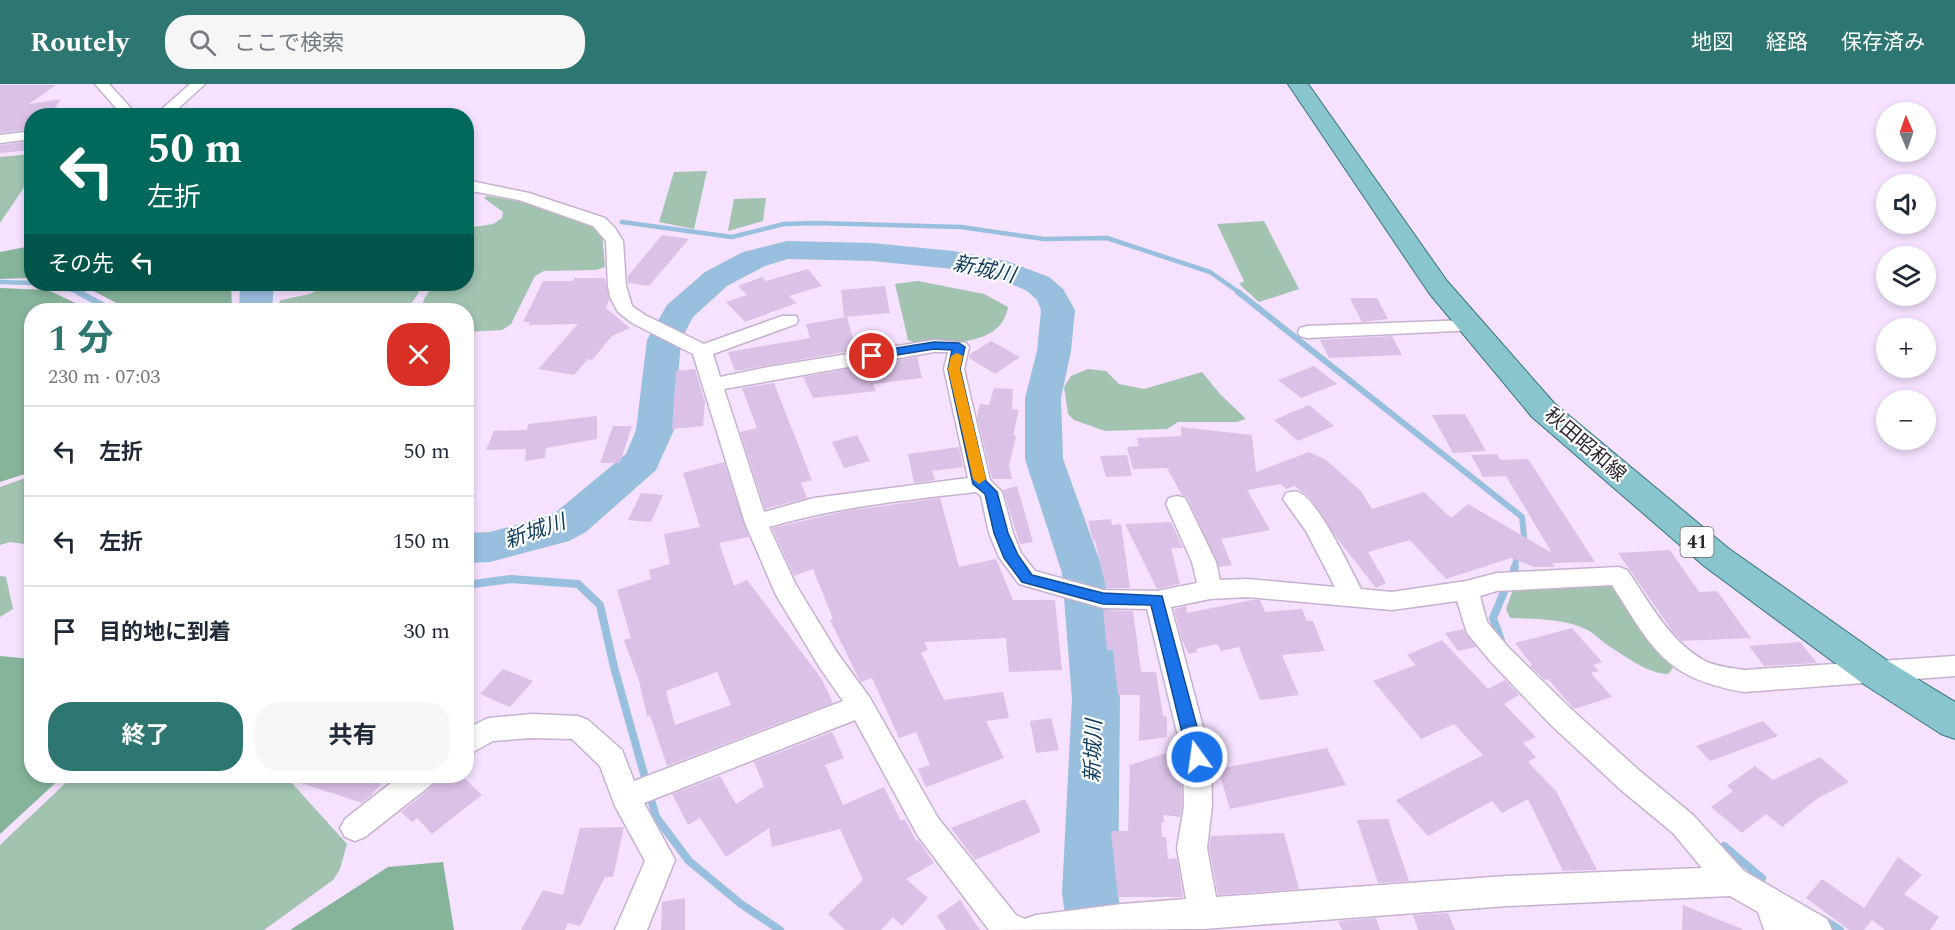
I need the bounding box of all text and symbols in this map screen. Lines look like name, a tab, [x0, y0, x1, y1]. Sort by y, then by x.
search box	[165, 15, 585, 69]
text: Routely	[30, 21, 129, 64]
icon: search	[186, 26, 219, 59]
text: ここで検索	[234, 27, 344, 60]
text: 地図	[1691, 27, 1733, 59]
text: 経路	[1766, 27, 1808, 59]
text: 保存済み	[1841, 27, 1925, 59]
north arrow	[1876, 102, 1936, 162]
map controls	[1876, 102, 1936, 450]
text: 50 m	[147, 118, 242, 181]
icon: left	[48, 132, 126, 210]
button: sound	[1876, 174, 1936, 234]
text: 左折	[147, 177, 201, 219]
icon: left	[126, 246, 159, 279]
button: layers	[1876, 246, 1936, 306]
text: その先	[48, 248, 114, 281]
water label: 新城川	[950, 248, 1020, 293]
text: 1 分	[48, 312, 113, 367]
button: +	[1876, 318, 1936, 378]
button: close	[387, 323, 450, 386]
pin	[846, 330, 897, 381]
icon: arrive	[855, 339, 888, 372]
text: 230 m · 07:03	[48, 362, 160, 392]
button: −	[1876, 390, 1936, 450]
street label: 秋田昭和線	[1537, 401, 1633, 489]
icon: left	[48, 435, 81, 468]
text: 50 m	[404, 435, 450, 468]
text: 左折	[99, 436, 143, 469]
water label: 新城川	[500, 506, 572, 557]
icon: left	[48, 525, 81, 558]
text: 150 m	[393, 525, 450, 558]
text: 左折	[99, 526, 143, 559]
road number: 41	[1680, 527, 1714, 557]
icon: arrive	[48, 615, 81, 648]
text: 30 m	[404, 615, 450, 648]
text: 目的地に到着	[99, 616, 231, 649]
button: 終了	[48, 702, 243, 771]
button: 共有	[255, 702, 450, 771]
water label: 新城川	[1077, 717, 1111, 783]
position arrow	[1165, 725, 1229, 789]

